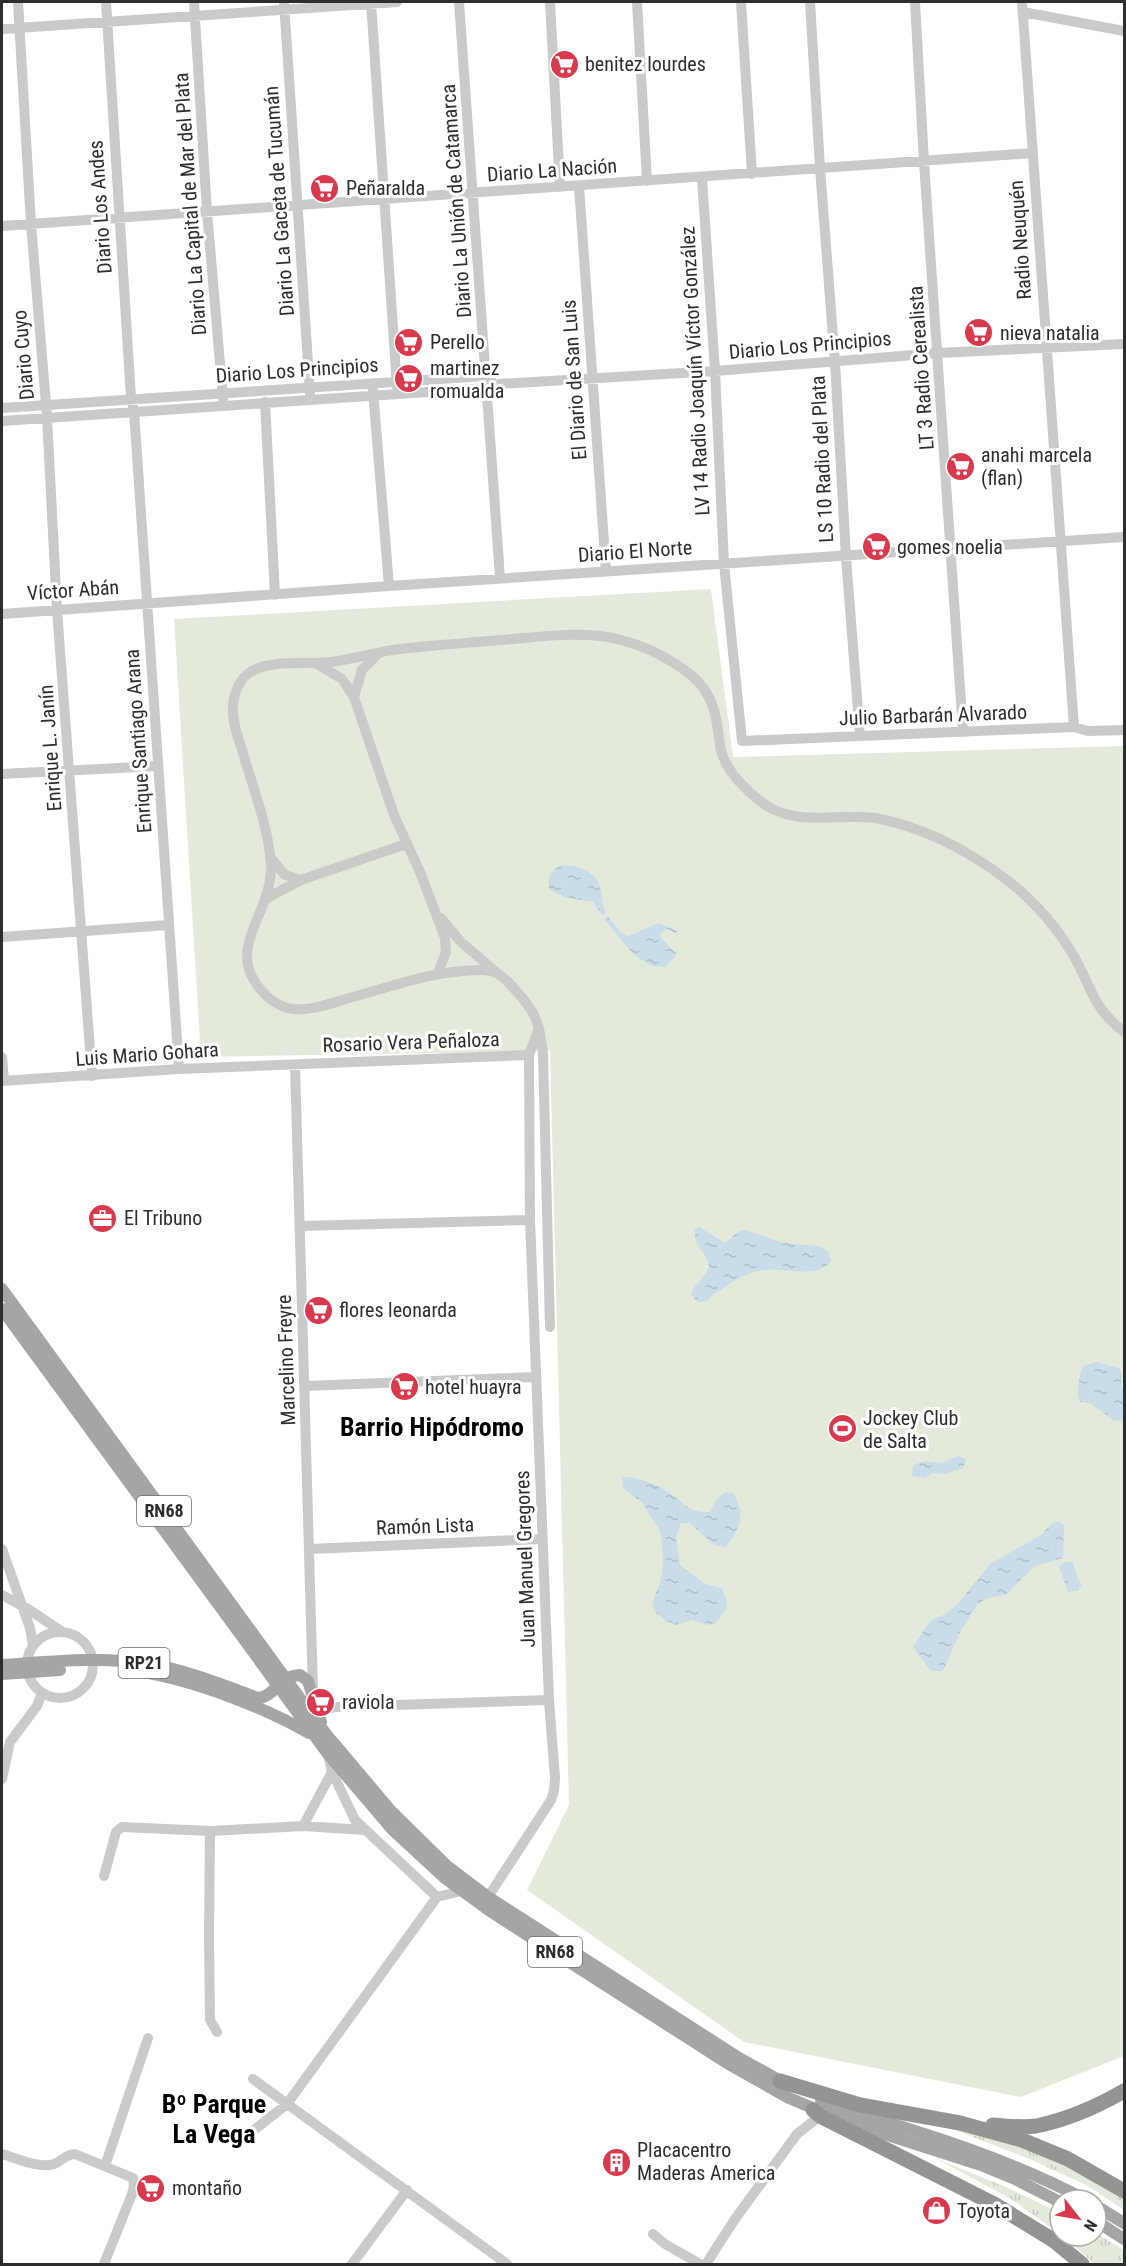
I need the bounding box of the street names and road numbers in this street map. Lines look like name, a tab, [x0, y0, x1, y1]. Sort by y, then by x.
street label: Diario La Capital de Mar del Plata	[169, 72, 211, 336]
street label: Diario La Unión de Catamarca	[436, 83, 476, 319]
street label: Diario La Gaceta de Tucumán	[259, 85, 299, 317]
street label: Diario Los Andes	[83, 139, 117, 275]
street label: Diario La Nación	[486, 153, 618, 187]
street label: Radio Neuquén	[1004, 180, 1036, 300]
street label: LV 14 Radio Joaquín Víctor González	[675, 226, 715, 516]
street label: LT 3 Radio Cerealista	[903, 285, 939, 451]
street label: El Diario de San Luis	[556, 299, 592, 461]
street label: Diario Cuyo	[7, 309, 39, 401]
street label: Diario Los Principios	[728, 326, 892, 364]
street label: Diario Los Principios	[215, 352, 379, 388]
street label: LS 10 Radio del Plata	[806, 375, 838, 543]
street label: Diario El Norte	[577, 535, 693, 567]
street label: Víctor Abán	[26, 575, 120, 605]
street label: Enrique Santiago Arana	[120, 648, 156, 834]
street label: Enrique L. Janín	[34, 684, 66, 812]
street label: Julio Barbarán Alvarado	[839, 700, 1027, 730]
street label: Rosario Vera Peñaloza	[322, 1027, 500, 1057]
street label: Luis Mario Gohara	[75, 1037, 219, 1071]
street label: Marcelino Freyre	[272, 1294, 300, 1426]
street label: Juan Manuel Gregores	[510, 1470, 540, 1648]
road number: RN68	[137, 1496, 191, 1526]
street label: Ramón Lista	[375, 1512, 475, 1540]
road number: RP21	[118, 1648, 170, 1678]
road number: RN68	[528, 1937, 582, 1967]

